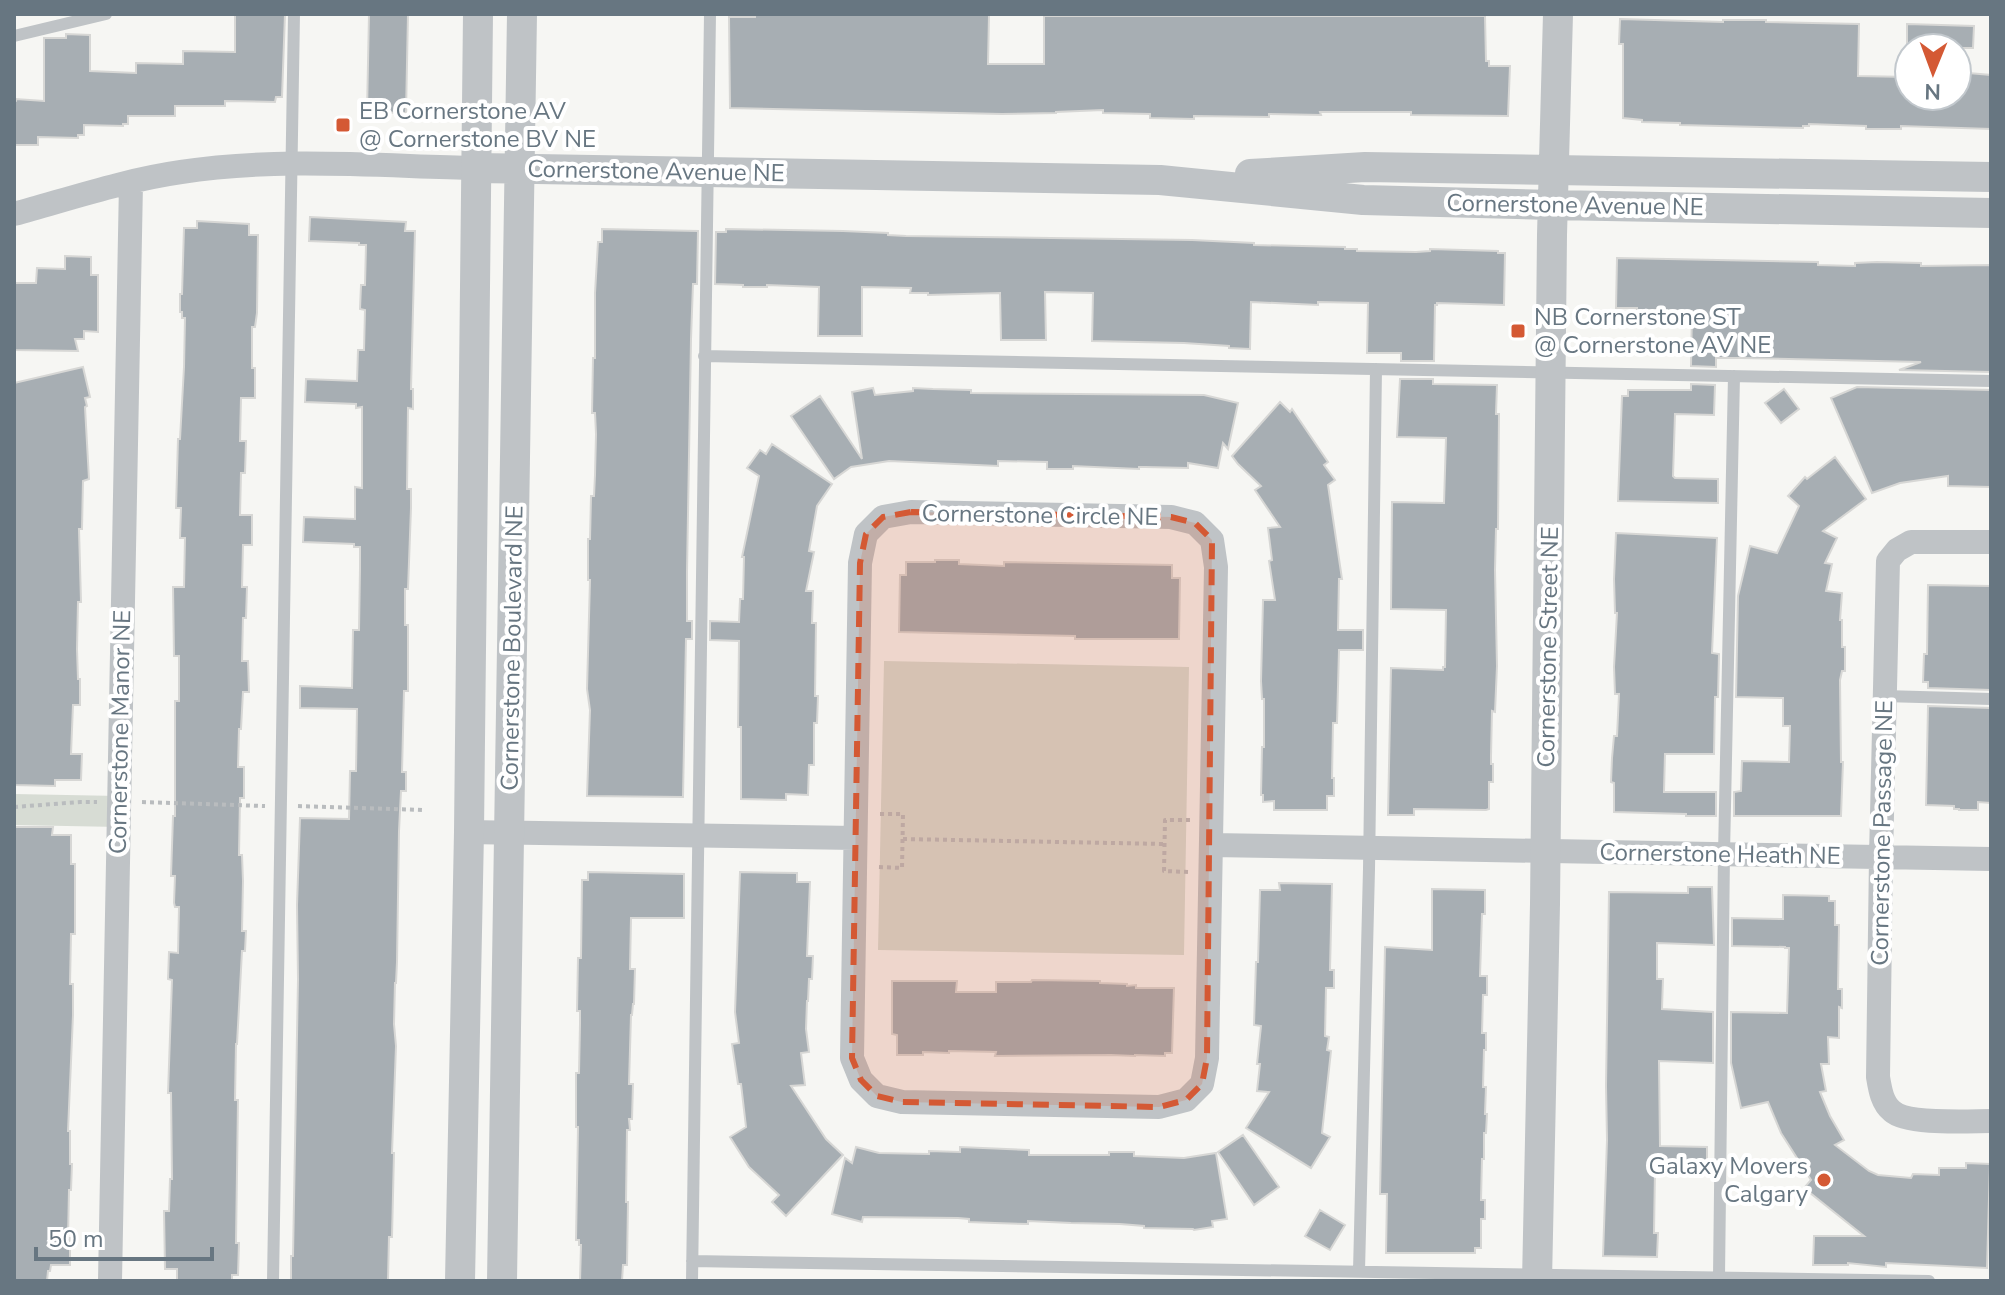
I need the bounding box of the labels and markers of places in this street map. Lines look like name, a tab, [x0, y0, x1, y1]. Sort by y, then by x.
place label: EB Cornerstone AV @ Cornerstone BV NE	[359, 95, 596, 155]
marker: EB Cornerstone AV @ Cornerstone BV NE	[334, 116, 352, 134]
place label: NB Cornerstone ST @ Cornerstone AV NE	[1534, 301, 1771, 361]
marker: NB Cornerstone ST @ Cornerstone AV NE	[1509, 322, 1527, 340]
place label: Galaxy Movers Calgary	[1649, 1150, 1809, 1210]
marker: Galaxy Movers Calgary	[1815, 1171, 1833, 1189]

